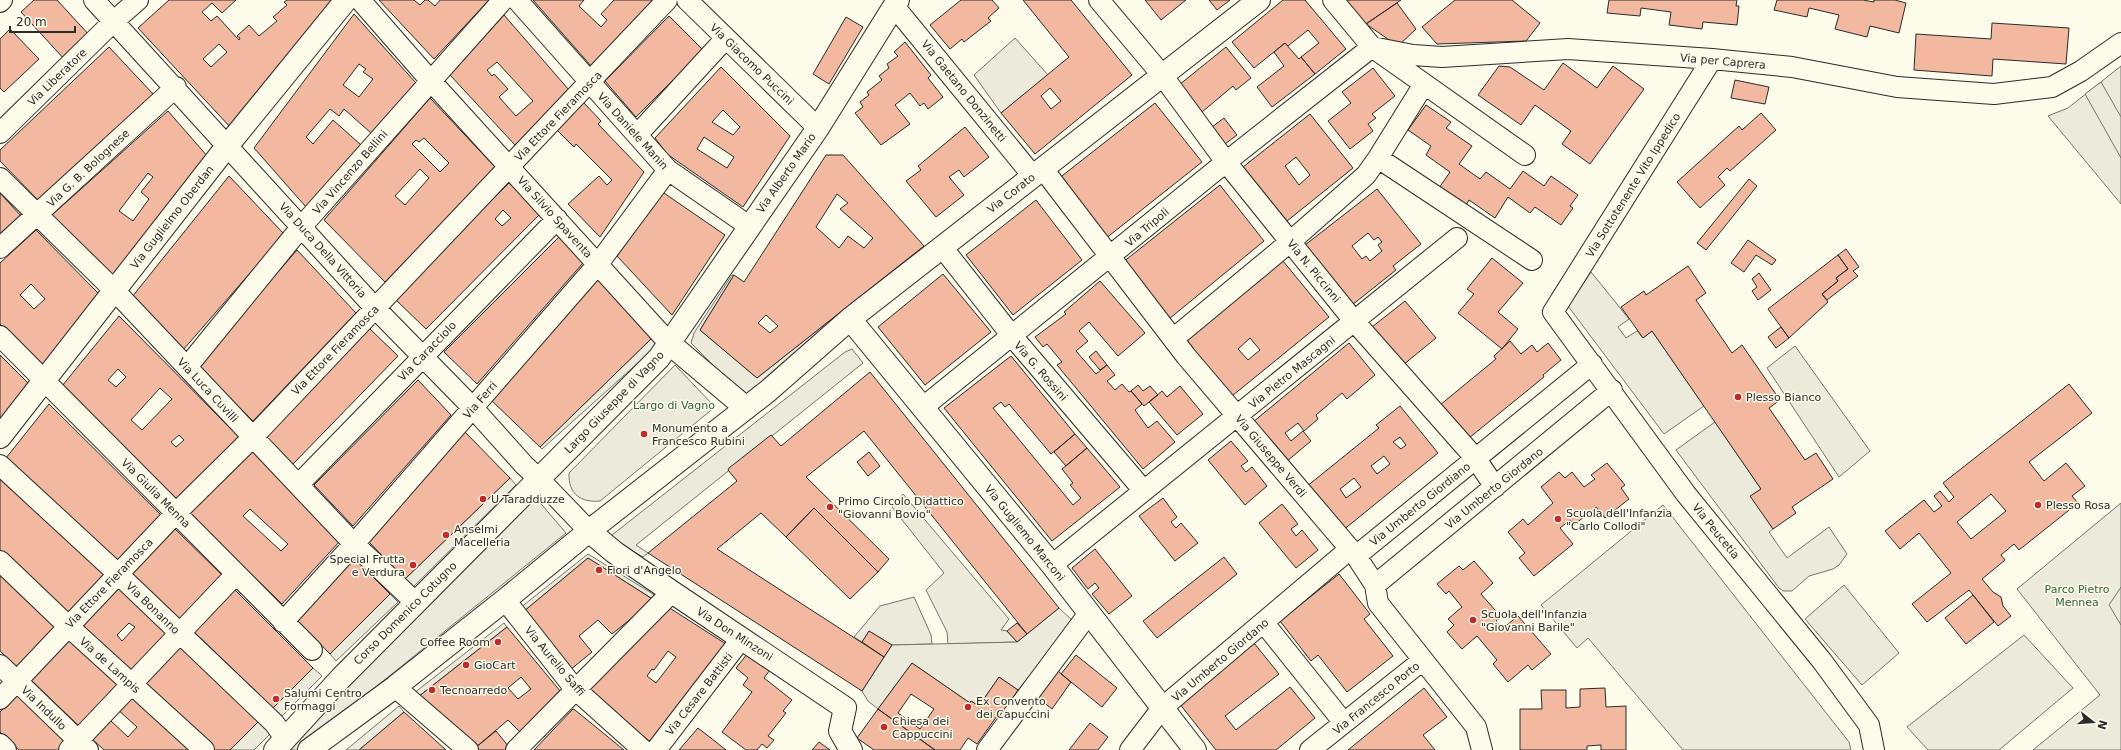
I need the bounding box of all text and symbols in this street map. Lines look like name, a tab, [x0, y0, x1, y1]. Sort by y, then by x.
scale bar	[10, 8, 75, 34]
text: 20 m	[16, 15, 47, 29]
street label: Via Giacomo Puccini	[707, 21, 796, 108]
street label: Via Gaetano Donzinetti	[919, 38, 1009, 145]
street label: Via Liberatore	[25, 46, 90, 109]
street label: Via per Caprera	[1680, 51, 1766, 72]
street label: Via Ettore Fieramosca	[512, 69, 605, 164]
street label: Via Daniele Manin	[595, 90, 671, 173]
street label: Via Sottotenente Vito Ippedico	[1583, 110, 1684, 260]
street label: Via G. B. Bolognese	[44, 127, 132, 210]
street label: Via Vincenzo Bellini	[310, 128, 390, 217]
street label: Via Alberto Mario	[754, 131, 819, 216]
street label: Via Guglielmo Oberdan	[128, 163, 217, 271]
street label: Via Corato	[985, 170, 1038, 216]
street label: Via Silvio Spaventa	[515, 174, 595, 261]
street label: Via Duca Della Vittoria	[276, 200, 369, 301]
street label: Via Tripoli	[1123, 205, 1172, 249]
street label: Via N. Piccinni	[1284, 237, 1343, 305]
street label: Via Ettore Fieramosca	[289, 303, 382, 398]
street label: Via Caracciolo	[396, 319, 459, 384]
street label: Via Pietro Mascagni	[1247, 334, 1338, 411]
street label: Via G. Rossini	[1011, 339, 1070, 404]
street label: Largo Giuseppe di Vagno	[562, 348, 667, 456]
street label: Via Luca Cuvilli	[175, 355, 241, 425]
street label: Via Ferri	[461, 379, 500, 422]
place label: Plesso Bianco	[1746, 391, 1822, 404]
marker: Plesso Bianco	[1733, 392, 1743, 402]
park label: Largo di Vagno	[633, 399, 715, 412]
street label: Via Giuseppe Verdi	[1232, 412, 1309, 500]
place label: Monumento a Francesco Rubini	[652, 422, 745, 448]
marker: Monumento a Francesco Rubini	[639, 429, 649, 439]
street label: Via Umberto Giordano	[1443, 445, 1546, 532]
street label: Via Giulia Menna	[118, 456, 193, 531]
street label: Via Umberto Giordiano	[1368, 460, 1473, 549]
street label: Via Gugliemo Marconi	[982, 483, 1067, 584]
place label: U Taradduzze	[491, 493, 565, 506]
marker: U Taradduzze	[478, 494, 488, 504]
place label: Primo Circolo Didattico "Giovanni Bovio"	[838, 495, 964, 521]
place label: Plesso Rosa	[2046, 499, 2111, 512]
marker: Plesso Rosa	[2033, 500, 2043, 510]
street label: Via Peucetia	[1689, 501, 1742, 562]
marker: Primo Circolo Didattico "Giovanni Bovio"	[825, 502, 835, 512]
place label: Scuola dell'Infanzia "Carlo Collodi"	[1566, 507, 1672, 533]
marker: Scuola dell'Infanzia "Carlo Collodi"	[1553, 514, 1563, 524]
place label: Anselmi Macelleria	[454, 523, 510, 549]
marker: Anselmi Macelleria	[441, 530, 451, 540]
street label: Via Ettore Fieramosca	[63, 536, 156, 631]
place label: Special Frutta e Verdura	[329, 553, 405, 579]
street label: Corso Domenico Cotugno	[351, 559, 460, 668]
marker: Special Frutta e Verdura	[408, 560, 418, 570]
place label: Fiori d'Angelo	[607, 564, 682, 577]
marker: Fiori d'Angelo	[594, 565, 604, 575]
street label: Via Bonanno	[123, 580, 182, 637]
park label: Parco Pietro Mennea	[2045, 583, 2110, 609]
street label: Via Don Minzoni	[694, 605, 775, 664]
place label: Scuola dell'Infanzia "Giovanni Barile"	[1481, 608, 1587, 634]
marker: Scuola dell'Infanzia "Giovanni Barile"	[1468, 615, 1478, 625]
street label: Via Umberto Giordano	[1169, 616, 1272, 705]
street label: Via Aurelio Saffi	[522, 624, 588, 699]
street label: Via de Lampis	[77, 635, 143, 696]
place label: Coffee Room	[420, 636, 490, 649]
marker: Coffee Room	[493, 637, 503, 647]
street label: Via Cesare Battisti	[663, 650, 736, 738]
place label: GioCart	[474, 659, 516, 672]
street label: Via Francesco Porto	[1330, 659, 1422, 737]
marker: GioCart	[461, 660, 471, 670]
street label: Via Indullo	[18, 684, 69, 733]
place label: Tecnoarredo	[439, 684, 507, 697]
marker: Tecnoarredo	[427, 685, 437, 695]
place label: Salumi Centro Formaggi	[284, 687, 362, 713]
marker: Salumi Centro Formaggi	[271, 694, 281, 704]
place label: Ex Convento dei Capuccini	[976, 695, 1050, 721]
marker: Ex Convento dei Capuccini	[963, 702, 973, 712]
north arrow	[2073, 702, 2113, 742]
place label: Chiesa dei Cappuccini	[892, 715, 953, 741]
text: N	[2095, 718, 2110, 731]
marker: Chiesa dei Cappuccini	[879, 722, 889, 732]

